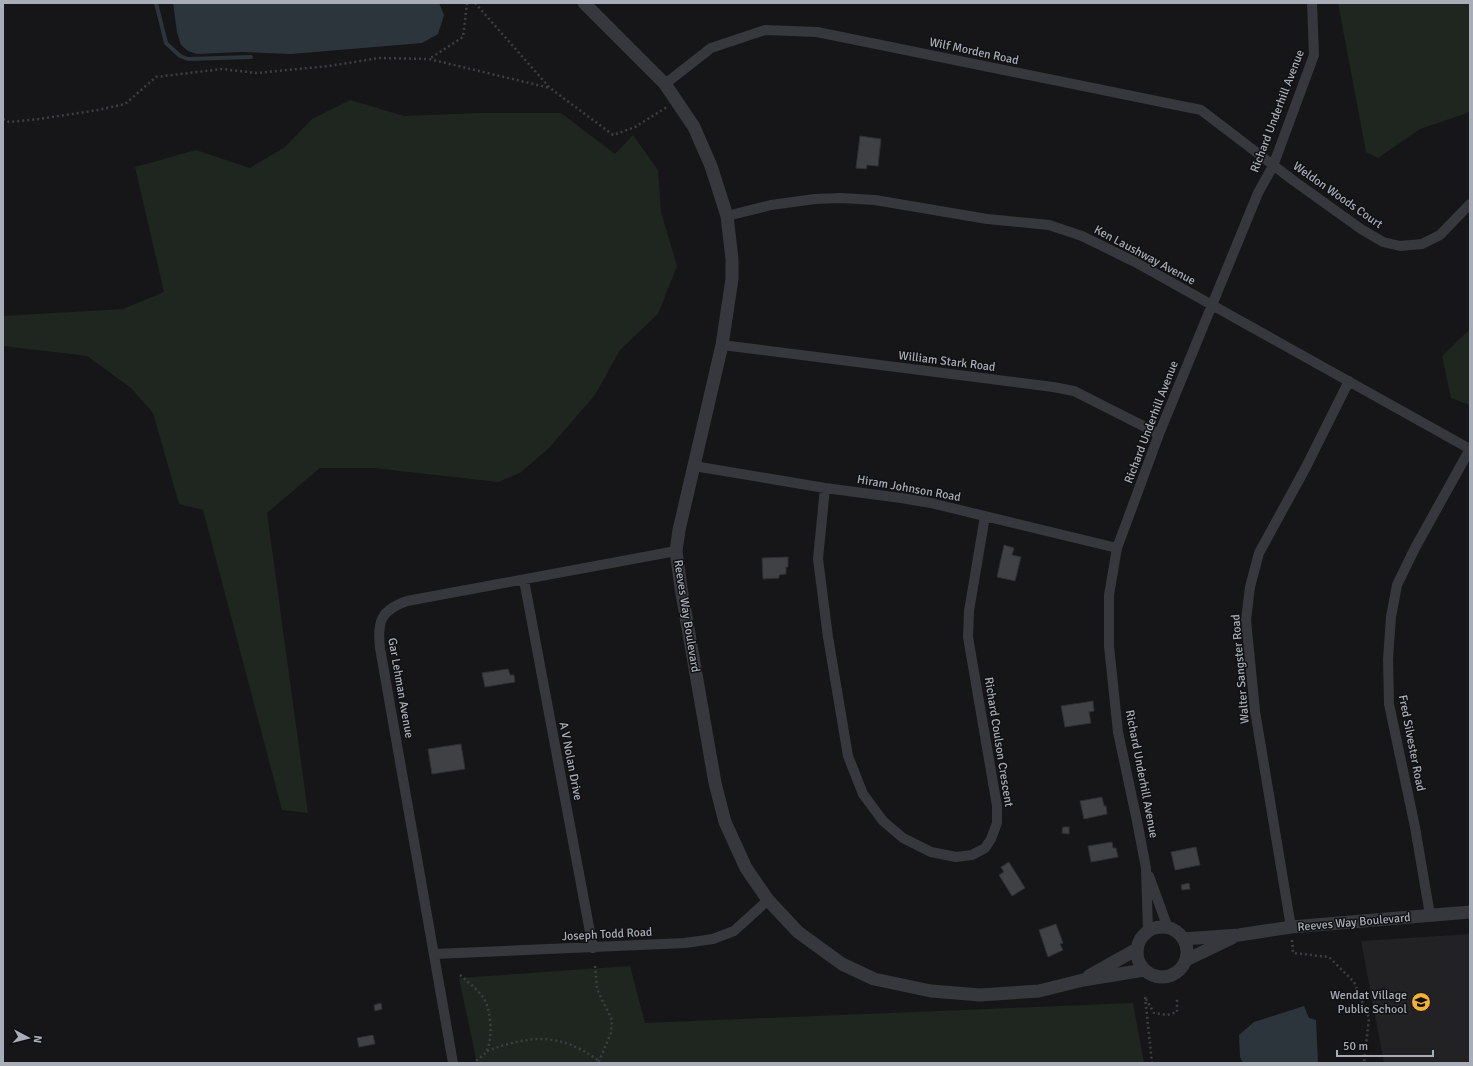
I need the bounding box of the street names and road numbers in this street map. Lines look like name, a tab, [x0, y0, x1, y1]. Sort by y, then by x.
street label: Wilf Morden Road	[928, 35, 1020, 68]
street label: Richard Underhill Avenue	[1247, 48, 1308, 175]
street label: Weldon Woods Court	[1290, 159, 1386, 232]
street label: Ken Laushway Avenue	[1091, 222, 1198, 289]
street label: William Stark Road	[898, 348, 996, 375]
street label: Richard Underhill Avenue	[1121, 359, 1182, 486]
street label: Hiram Johnson Road	[856, 472, 962, 505]
street label: Reeves Way Boulevard	[670, 559, 703, 673]
street label: Walter Sangster Road	[1228, 613, 1253, 724]
street label: Gar Lehman Avenue	[384, 637, 417, 739]
street label: Richard Coulson Crescent	[981, 676, 1016, 808]
street label: Fred Silvester Road	[1395, 694, 1428, 793]
street label: Richard Underhill Avenue	[1122, 709, 1161, 839]
street label: A V Nolan Drive	[556, 721, 585, 802]
street label: Reeves Way Boulevard	[1297, 910, 1411, 935]
street label: Joseph Todd Road	[561, 925, 653, 944]

